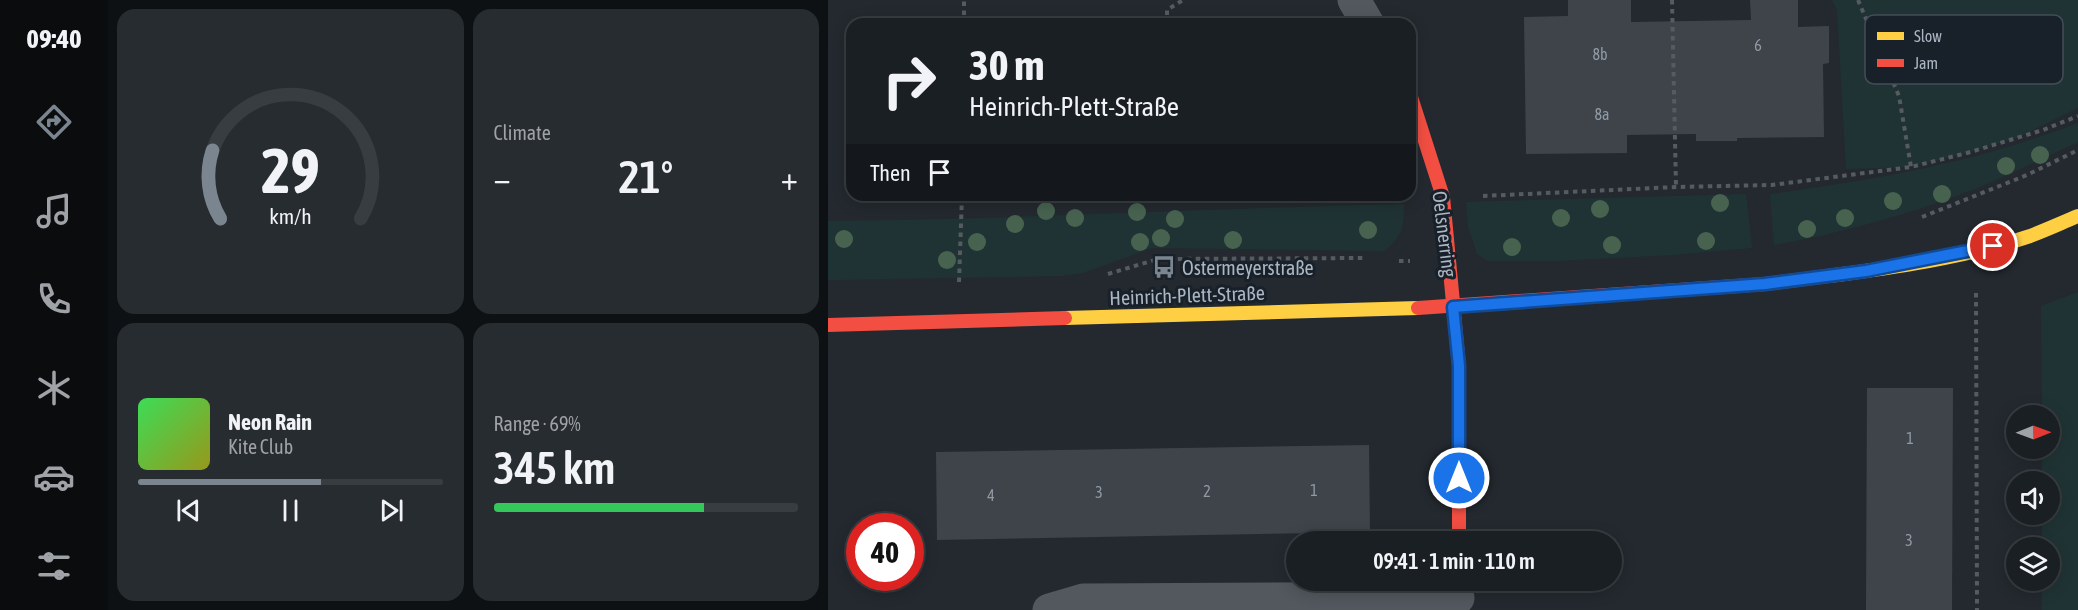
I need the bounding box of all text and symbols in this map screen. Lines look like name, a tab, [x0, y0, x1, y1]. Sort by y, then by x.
legend	[1865, 15, 2063, 84]
text: 09:40	[26, 23, 82, 54]
text: Slow	[1914, 27, 1942, 45]
house number: 6	[1754, 36, 1762, 54]
text: 30 m	[969, 41, 1044, 89]
icon: right	[870, 42, 948, 120]
house number: 8b	[1592, 45, 1608, 63]
text: Jam	[1914, 54, 1938, 72]
text: Heinrich-Plett-Straße	[969, 91, 1179, 122]
icon: directions	[33, 101, 75, 143]
house number: 8a	[1595, 105, 1609, 123]
text: Climate	[494, 121, 551, 144]
text: 29	[261, 135, 320, 206]
text: 21°	[618, 151, 673, 203]
icon: arrive	[923, 156, 956, 189]
text: −	[494, 159, 511, 197]
text: +	[781, 159, 798, 197]
text: Then	[870, 160, 911, 186]
icon: music	[33, 190, 75, 232]
street label: Oelsnerring	[1428, 190, 1462, 279]
text: km/h	[269, 204, 312, 229]
pin	[1967, 220, 2018, 271]
icon: arrive	[1976, 229, 2009, 262]
bus stop icon: Ostermeyerstraße	[1151, 254, 1177, 280]
place label: Ostermeyerstraße	[1182, 256, 1314, 279]
icon: phone	[33, 278, 75, 320]
street label: Heinrich-Plett-Straße	[1109, 281, 1265, 309]
icon: climate	[33, 367, 75, 409]
north arrow	[2006, 405, 2060, 459]
map controls	[2006, 405, 2060, 591]
text: Neon Rain	[228, 409, 312, 435]
text: Range · 69%	[494, 412, 581, 435]
house number: 1	[1906, 429, 1914, 447]
text: Kite Club	[228, 435, 293, 458]
text: 345 km	[494, 442, 615, 494]
position arrow	[1427, 446, 1491, 510]
icon: car	[33, 456, 75, 498]
button: sound	[2006, 471, 2060, 525]
house number: 1	[1310, 481, 1318, 499]
house number: 2	[1203, 482, 1211, 500]
house number: 3	[1095, 483, 1103, 501]
house number: 4	[987, 486, 995, 504]
icon: previous	[172, 494, 205, 527]
icon: pause	[274, 494, 307, 527]
icon: next	[375, 494, 408, 527]
speed limit sign: 40	[846, 513, 924, 591]
house number: 3	[1905, 531, 1913, 549]
button: layers	[2006, 537, 2060, 591]
icon: filters	[33, 545, 75, 587]
text: 09:41 · 1 min · 110 m	[1373, 548, 1535, 574]

